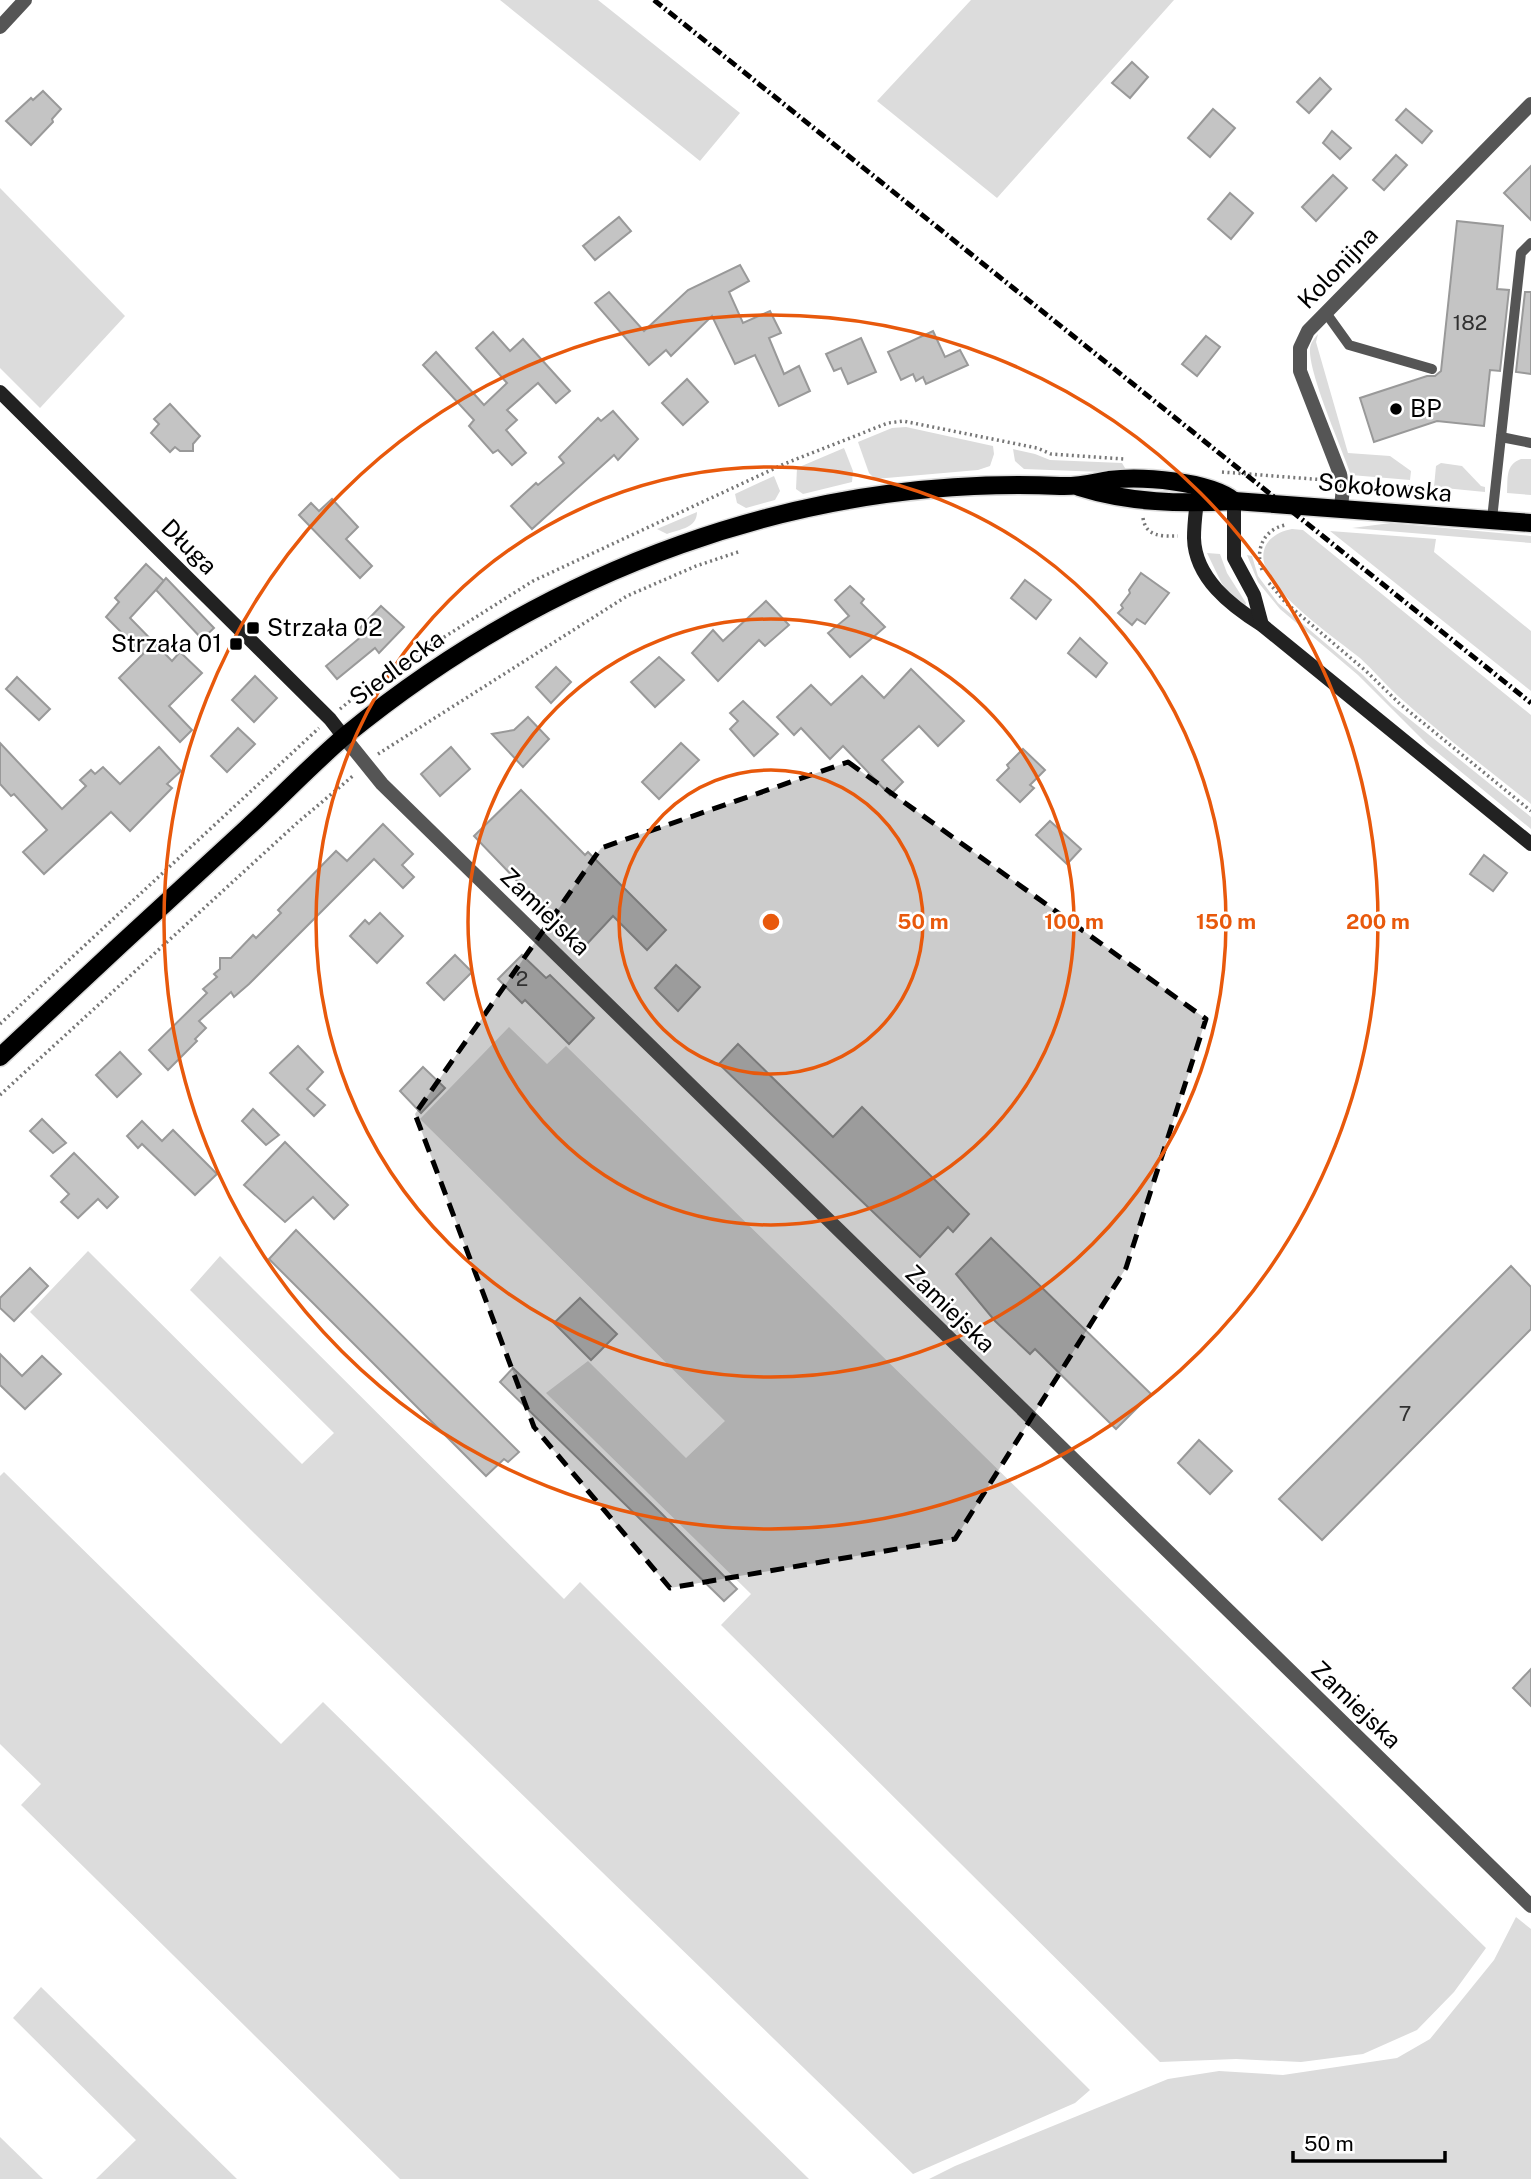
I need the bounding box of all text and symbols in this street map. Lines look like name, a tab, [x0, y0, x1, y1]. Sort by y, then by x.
street label: Kolonijna	[1291, 221, 1383, 314]
house number: 182	[1453, 310, 1487, 335]
place label: BP	[1410, 394, 1442, 422]
marker: BP	[1388, 401, 1404, 417]
street label: Sokołowska	[1317, 467, 1453, 507]
street label: Długa	[156, 513, 223, 580]
place label: Strzała 02	[267, 613, 383, 641]
marker: Strzała 02	[245, 620, 261, 636]
street label: Siedlecka	[344, 624, 449, 711]
place label: Strzała 01	[111, 629, 222, 657]
marker: Strzała 01	[228, 636, 244, 652]
street label: Zamiejska	[495, 862, 596, 961]
text: 50 m	[897, 909, 949, 934]
text: 100 m	[1044, 909, 1104, 934]
text: 150 m	[1196, 909, 1256, 934]
text: 200 m	[1346, 909, 1410, 934]
centre of rings	[759, 910, 783, 934]
house number: 2	[516, 966, 528, 991]
street label: Zamiejska	[900, 1259, 1001, 1358]
house number: 7	[1399, 1401, 1411, 1426]
street label: Zamiejska	[1306, 1655, 1407, 1754]
scale bar	[1293, 2120, 1445, 2164]
text: 50 m	[1304, 2131, 1354, 2156]

